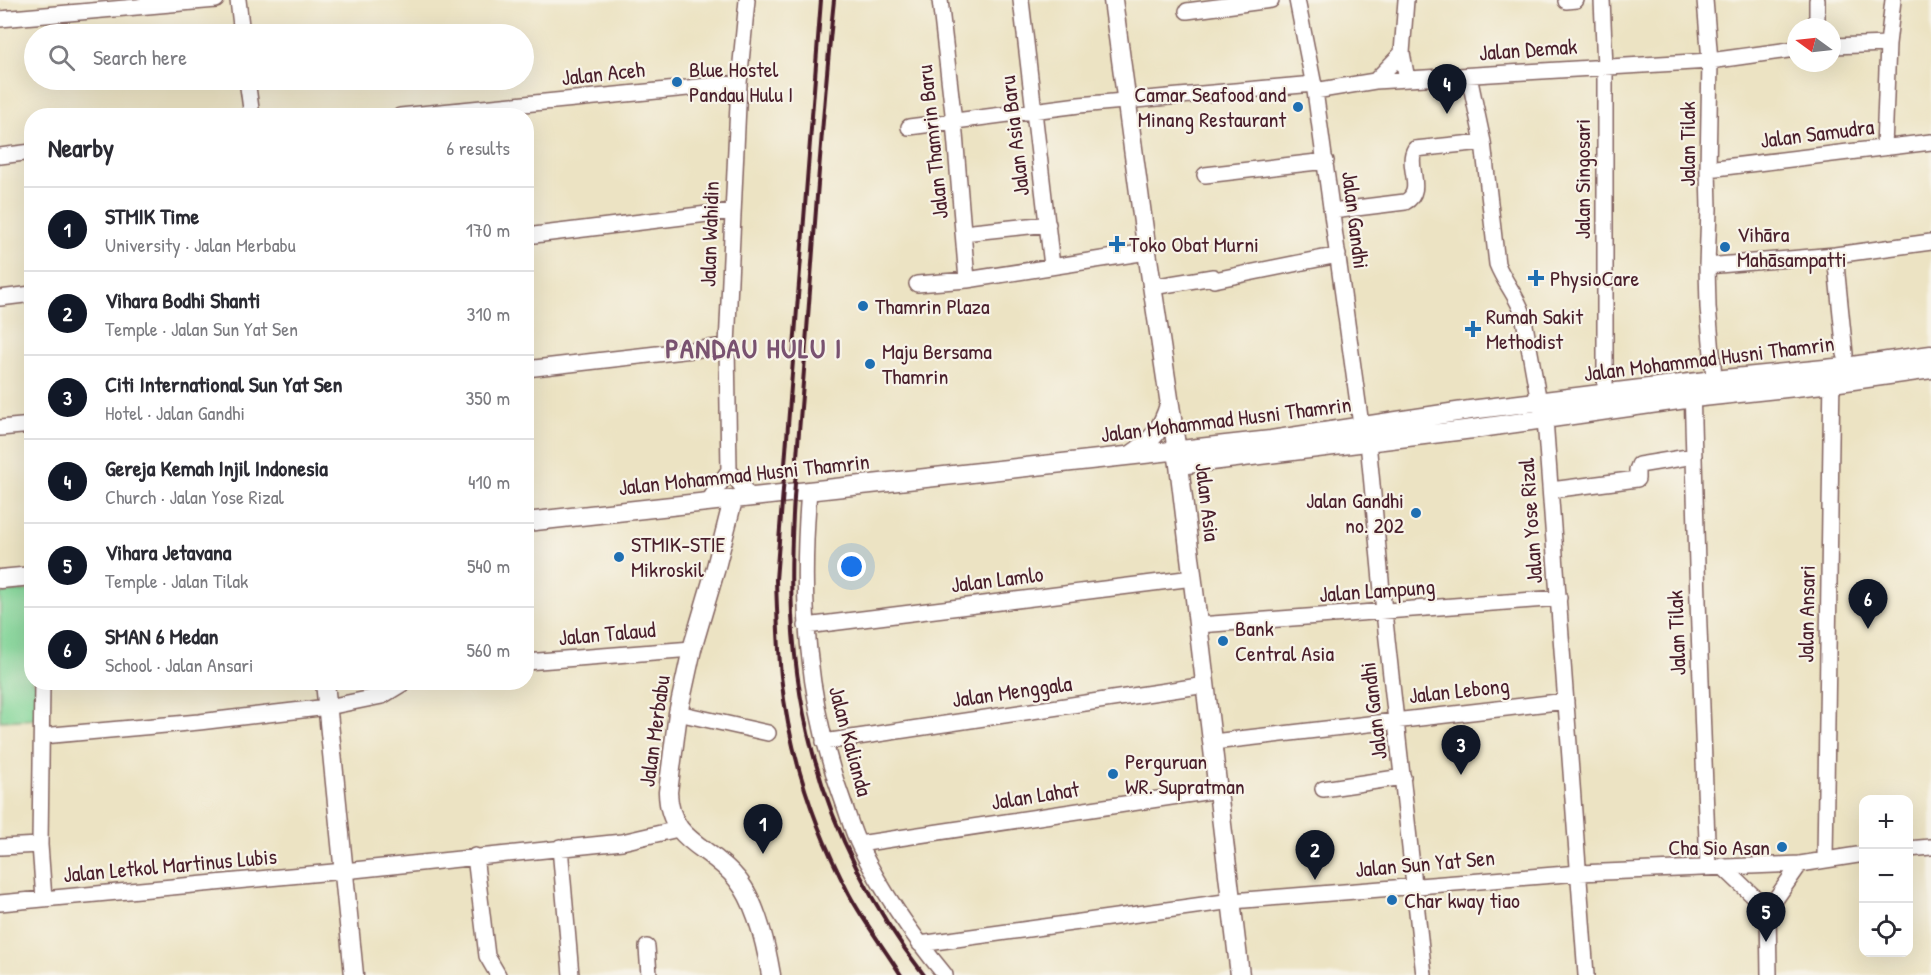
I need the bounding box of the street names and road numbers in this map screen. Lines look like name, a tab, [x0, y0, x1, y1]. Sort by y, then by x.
street label: Jalan Demak	[1478, 31, 1578, 67]
street label: Jalan Aceh	[560, 54, 646, 92]
street label: Jalan Thamrin Baru	[909, 63, 955, 221]
street label: Jalan Asia Baru	[992, 74, 1036, 198]
street label: Jalan Tilak	[1672, 101, 1702, 187]
street label: Jalan Samudra	[1758, 111, 1876, 155]
street label: Jalan Singosari	[1567, 119, 1597, 239]
street label: Jalan Gandhi	[1335, 169, 1377, 271]
street label: Jalan Wahidin	[692, 180, 726, 288]
street label: Jalan Mohammad Husni Thamrin	[1582, 328, 1836, 388]
street label: Jalan Mohammad Husni Thamrin	[1099, 389, 1353, 449]
street label: Jalan Mohammad Husni Thamrin	[617, 446, 871, 502]
street label: Jalan Yose Rizal	[1511, 457, 1549, 585]
street label: Jalan Asia	[1188, 461, 1228, 543]
street label: Jalan Lamlo	[949, 558, 1045, 600]
street label: Jalan Ansari	[1790, 565, 1822, 663]
street label: Jalan Lampung	[1318, 571, 1436, 609]
street label: Jalan Tilak	[1660, 590, 1692, 676]
street label: Jalan Talaud	[557, 614, 657, 652]
street label: Jalan Gandhi	[1352, 660, 1394, 762]
street label: Jalan Menggala	[950, 668, 1074, 714]
street label: Jalan Lebong	[1407, 670, 1511, 710]
street label: Jalan Merbabu	[631, 673, 677, 789]
street label: Jalan Kalianda	[822, 683, 880, 800]
street label: Jalan Lahat	[989, 773, 1081, 817]
street label: Jalan Letkol Martinus Lubis	[62, 841, 278, 889]
street label: Jalan Sun Yat Sen	[1354, 842, 1496, 884]

